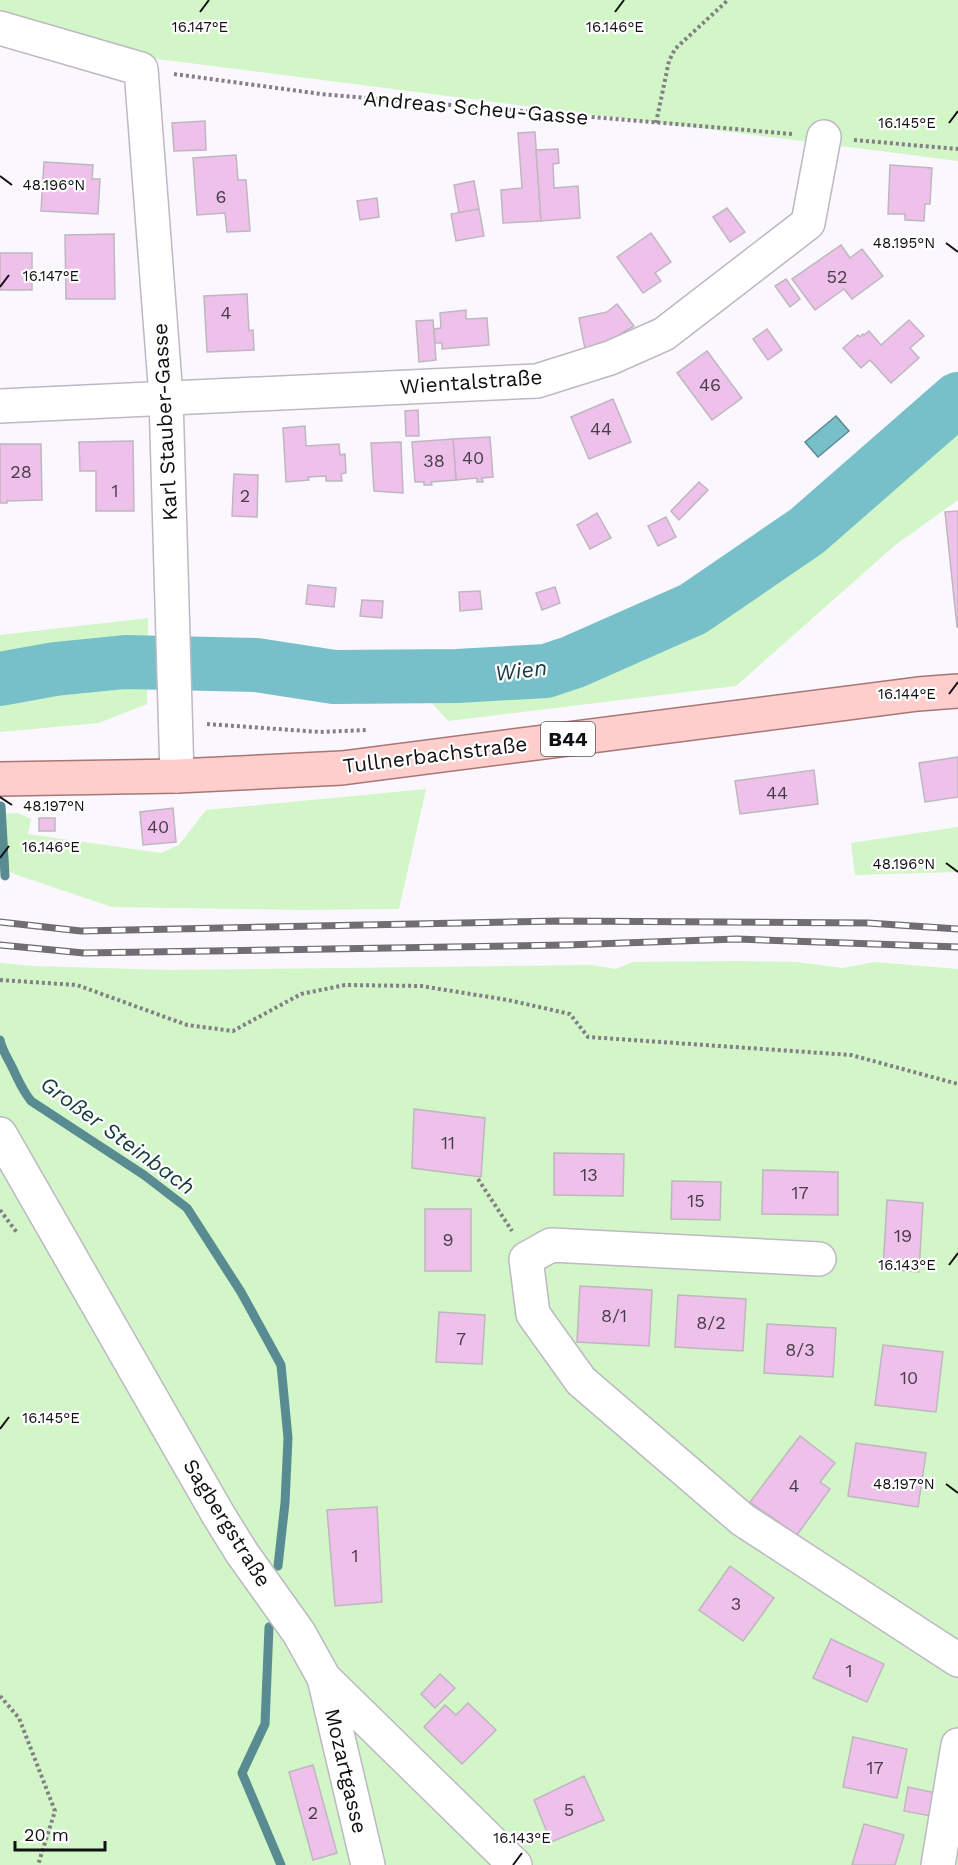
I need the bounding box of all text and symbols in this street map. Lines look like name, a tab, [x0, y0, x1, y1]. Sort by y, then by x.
text: 16.147°E	[172, 18, 228, 36]
text: 16.146°E	[586, 18, 644, 36]
street label: Andreas Scheu-Gasse	[362, 85, 590, 130]
text: 16.145°E	[878, 114, 936, 132]
text: 48.196°N	[23, 176, 85, 194]
house number: 6	[216, 186, 226, 207]
text: 48.195°N	[873, 234, 935, 252]
house number: 52	[827, 266, 847, 287]
text: 16.147°E	[23, 267, 79, 285]
house number: 4	[221, 302, 232, 323]
street label: Karl Stauber-Gasse	[147, 322, 182, 522]
street label: Wientalstraße	[399, 364, 543, 399]
house number: 46	[699, 374, 721, 395]
house number: 44	[590, 418, 612, 439]
house number: 40	[462, 447, 484, 468]
house number: 38	[423, 450, 445, 471]
house number: 28	[10, 461, 32, 482]
house number: 1	[111, 480, 119, 501]
house number: 2	[240, 485, 250, 506]
water label: Wien	[494, 655, 548, 686]
text: 16.144°E	[878, 685, 936, 703]
road number: B44	[541, 722, 595, 756]
street label: Tullnerbachstraße	[341, 731, 529, 778]
house number: 44	[766, 782, 788, 803]
text: 48.197°N	[23, 797, 85, 815]
house number: 40	[147, 816, 169, 837]
text: 16.146°E	[22, 838, 80, 856]
text: 48.196°N	[873, 855, 935, 873]
water label: Großer Steinbach	[36, 1071, 200, 1200]
house number: 11	[441, 1132, 455, 1153]
house number: 13	[580, 1164, 598, 1185]
house number: 17	[791, 1182, 809, 1203]
house number: 15	[687, 1190, 705, 1211]
house number: 19	[894, 1225, 912, 1246]
house number: 9	[442, 1229, 454, 1250]
text: 16.143°E	[878, 1256, 936, 1274]
house number: 8/1	[601, 1305, 627, 1326]
house number: 8/2	[696, 1312, 726, 1333]
house number: 7	[456, 1328, 466, 1349]
house number: 8/3	[785, 1339, 815, 1360]
house number: 10	[900, 1367, 918, 1388]
text: 16.145°E	[22, 1409, 80, 1427]
street label: Sagbergstraße	[178, 1454, 277, 1591]
house number: 4	[789, 1475, 800, 1496]
text: 48.197°N	[873, 1475, 935, 1493]
house number: 1	[351, 1545, 359, 1566]
house number: 3	[731, 1593, 741, 1614]
house number: 1	[845, 1660, 853, 1681]
street label: Mozartgasse	[320, 1706, 373, 1836]
house number: 17	[866, 1757, 884, 1778]
house number: 5	[564, 1799, 574, 1820]
house number: 2	[308, 1802, 318, 1823]
scale bar	[15, 1814, 105, 1852]
text: 20 m	[24, 1824, 69, 1845]
text: 16.143°E	[493, 1829, 551, 1847]

